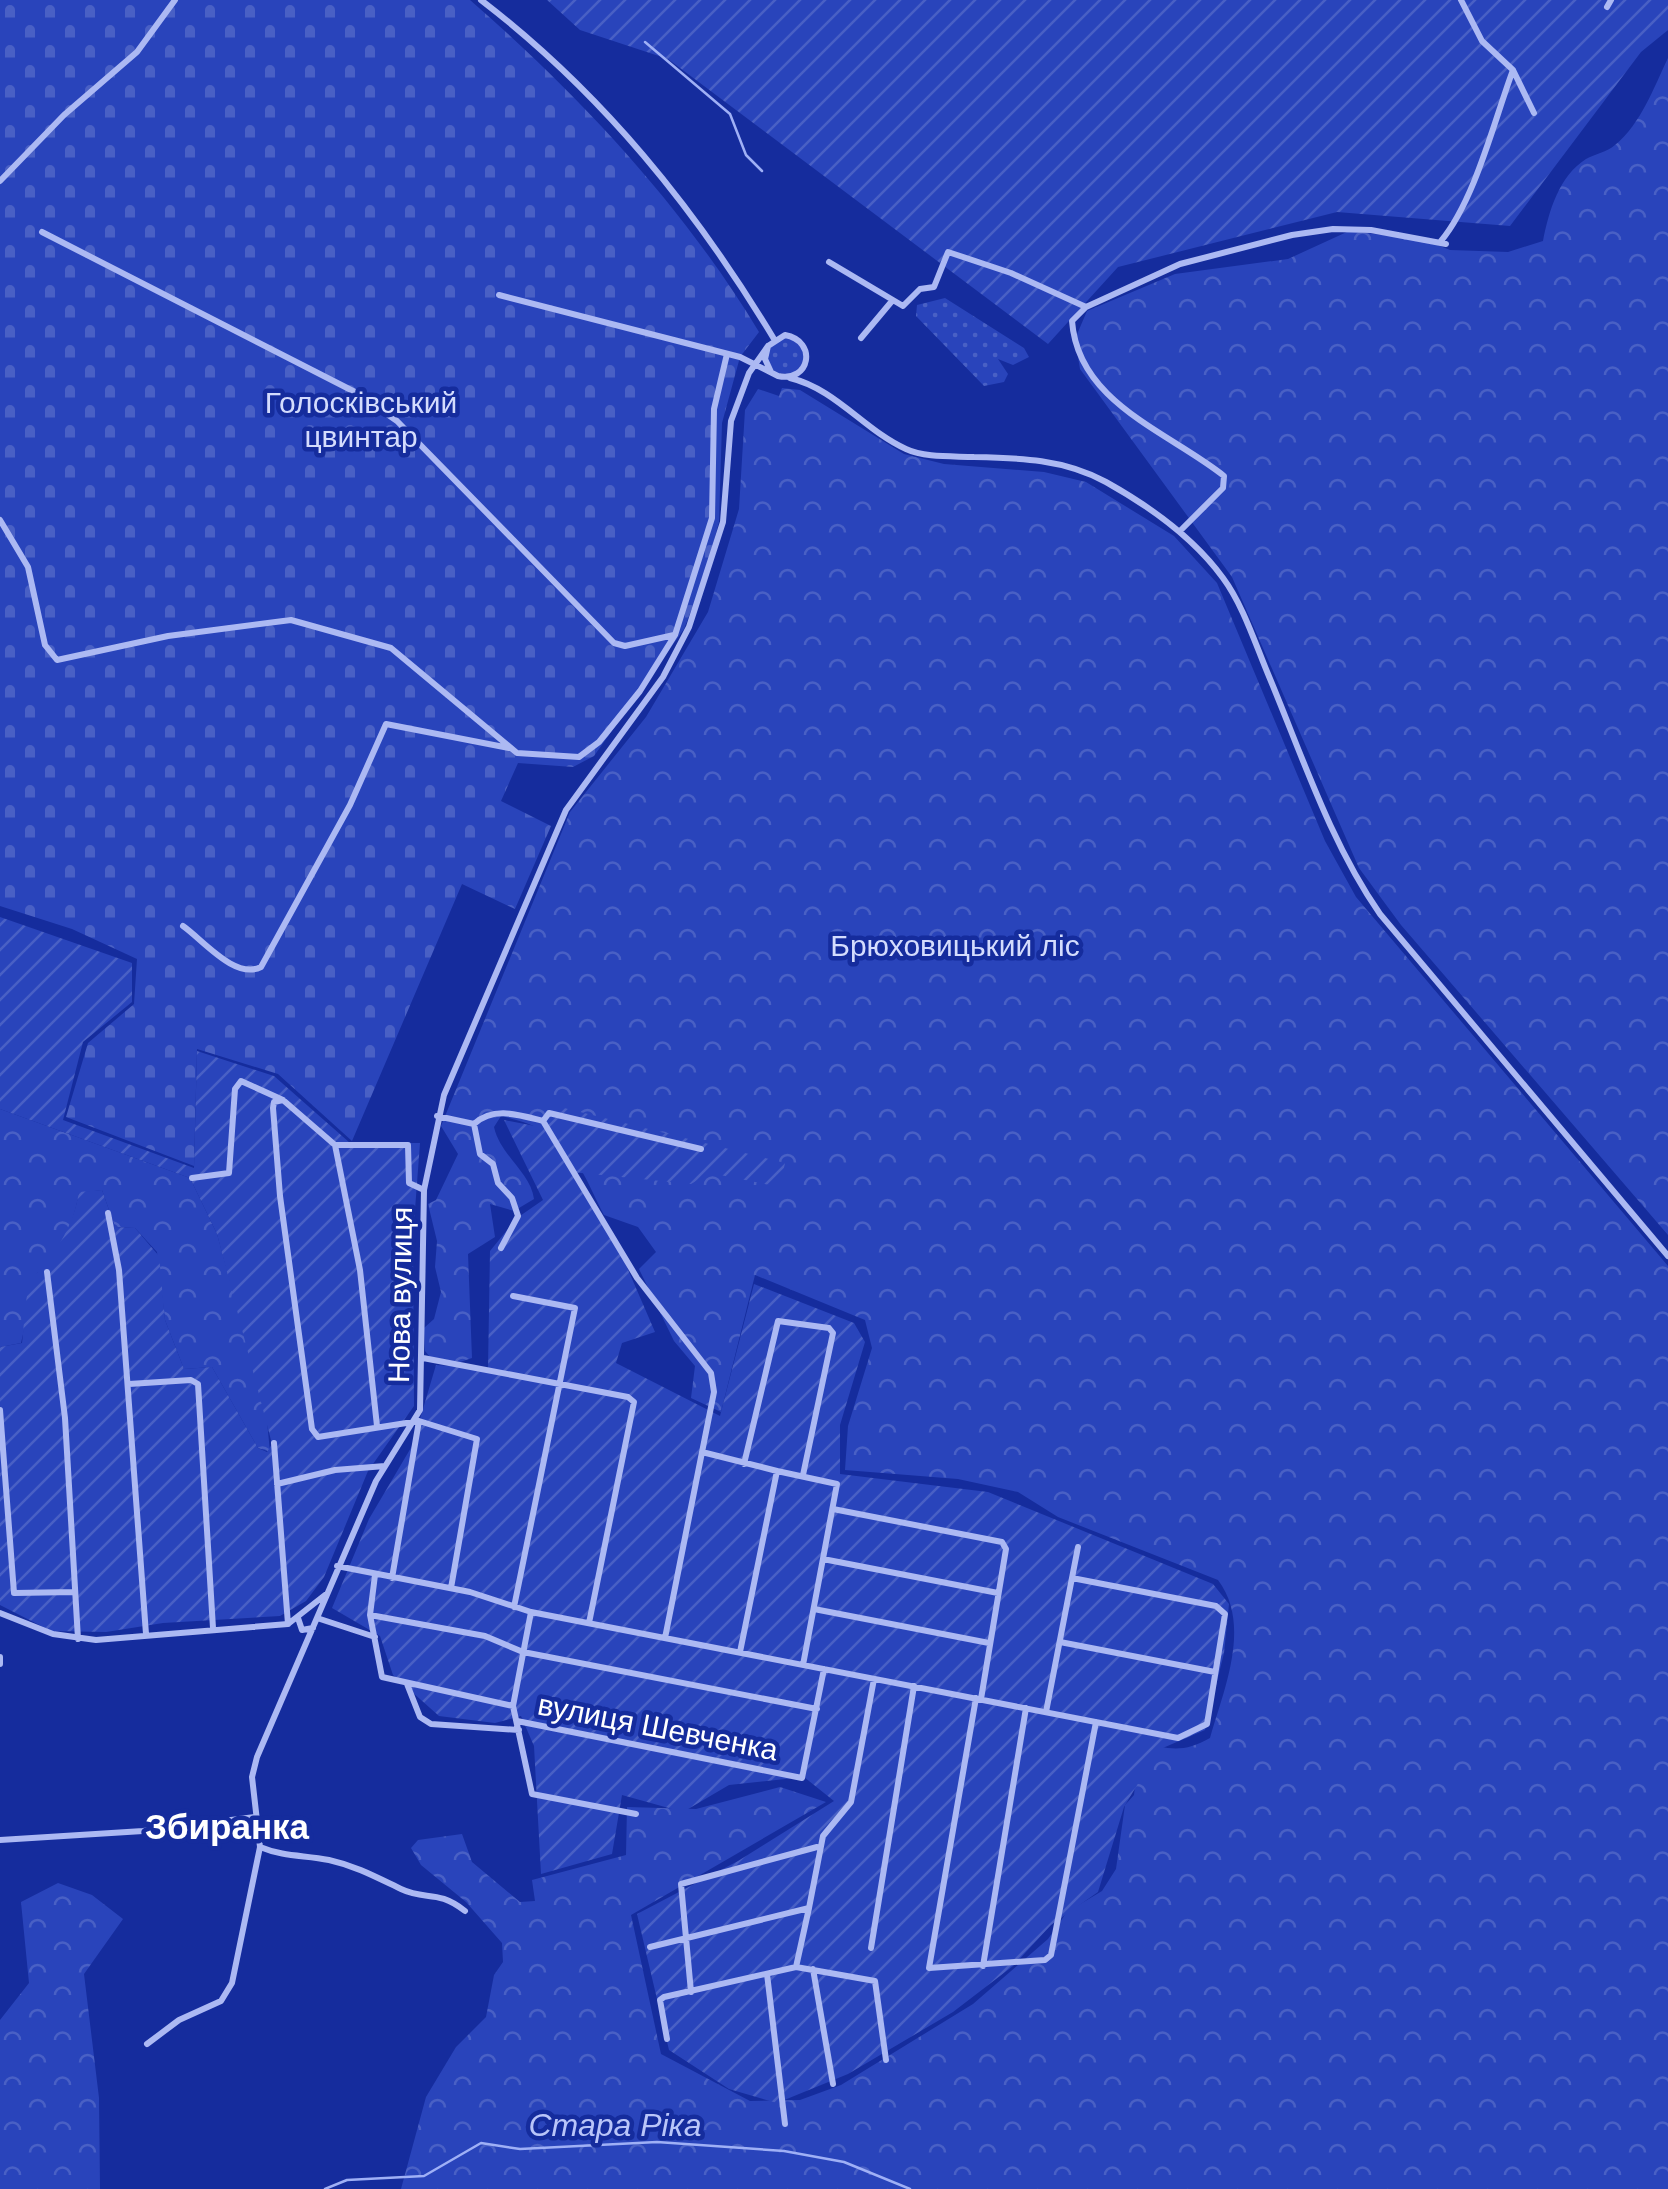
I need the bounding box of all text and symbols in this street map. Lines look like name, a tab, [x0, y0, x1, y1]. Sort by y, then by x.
park label: Голосківський цвинтар	[265, 386, 457, 453]
park label: Брюховицький ліс	[830, 929, 1080, 962]
street label: Нова вулиця	[382, 1207, 418, 1383]
street label: вулиця Шевченка	[535, 1688, 781, 1767]
district label: Збиранка	[145, 1807, 310, 1846]
water label: Стара Ріка	[528, 2107, 702, 2143]

